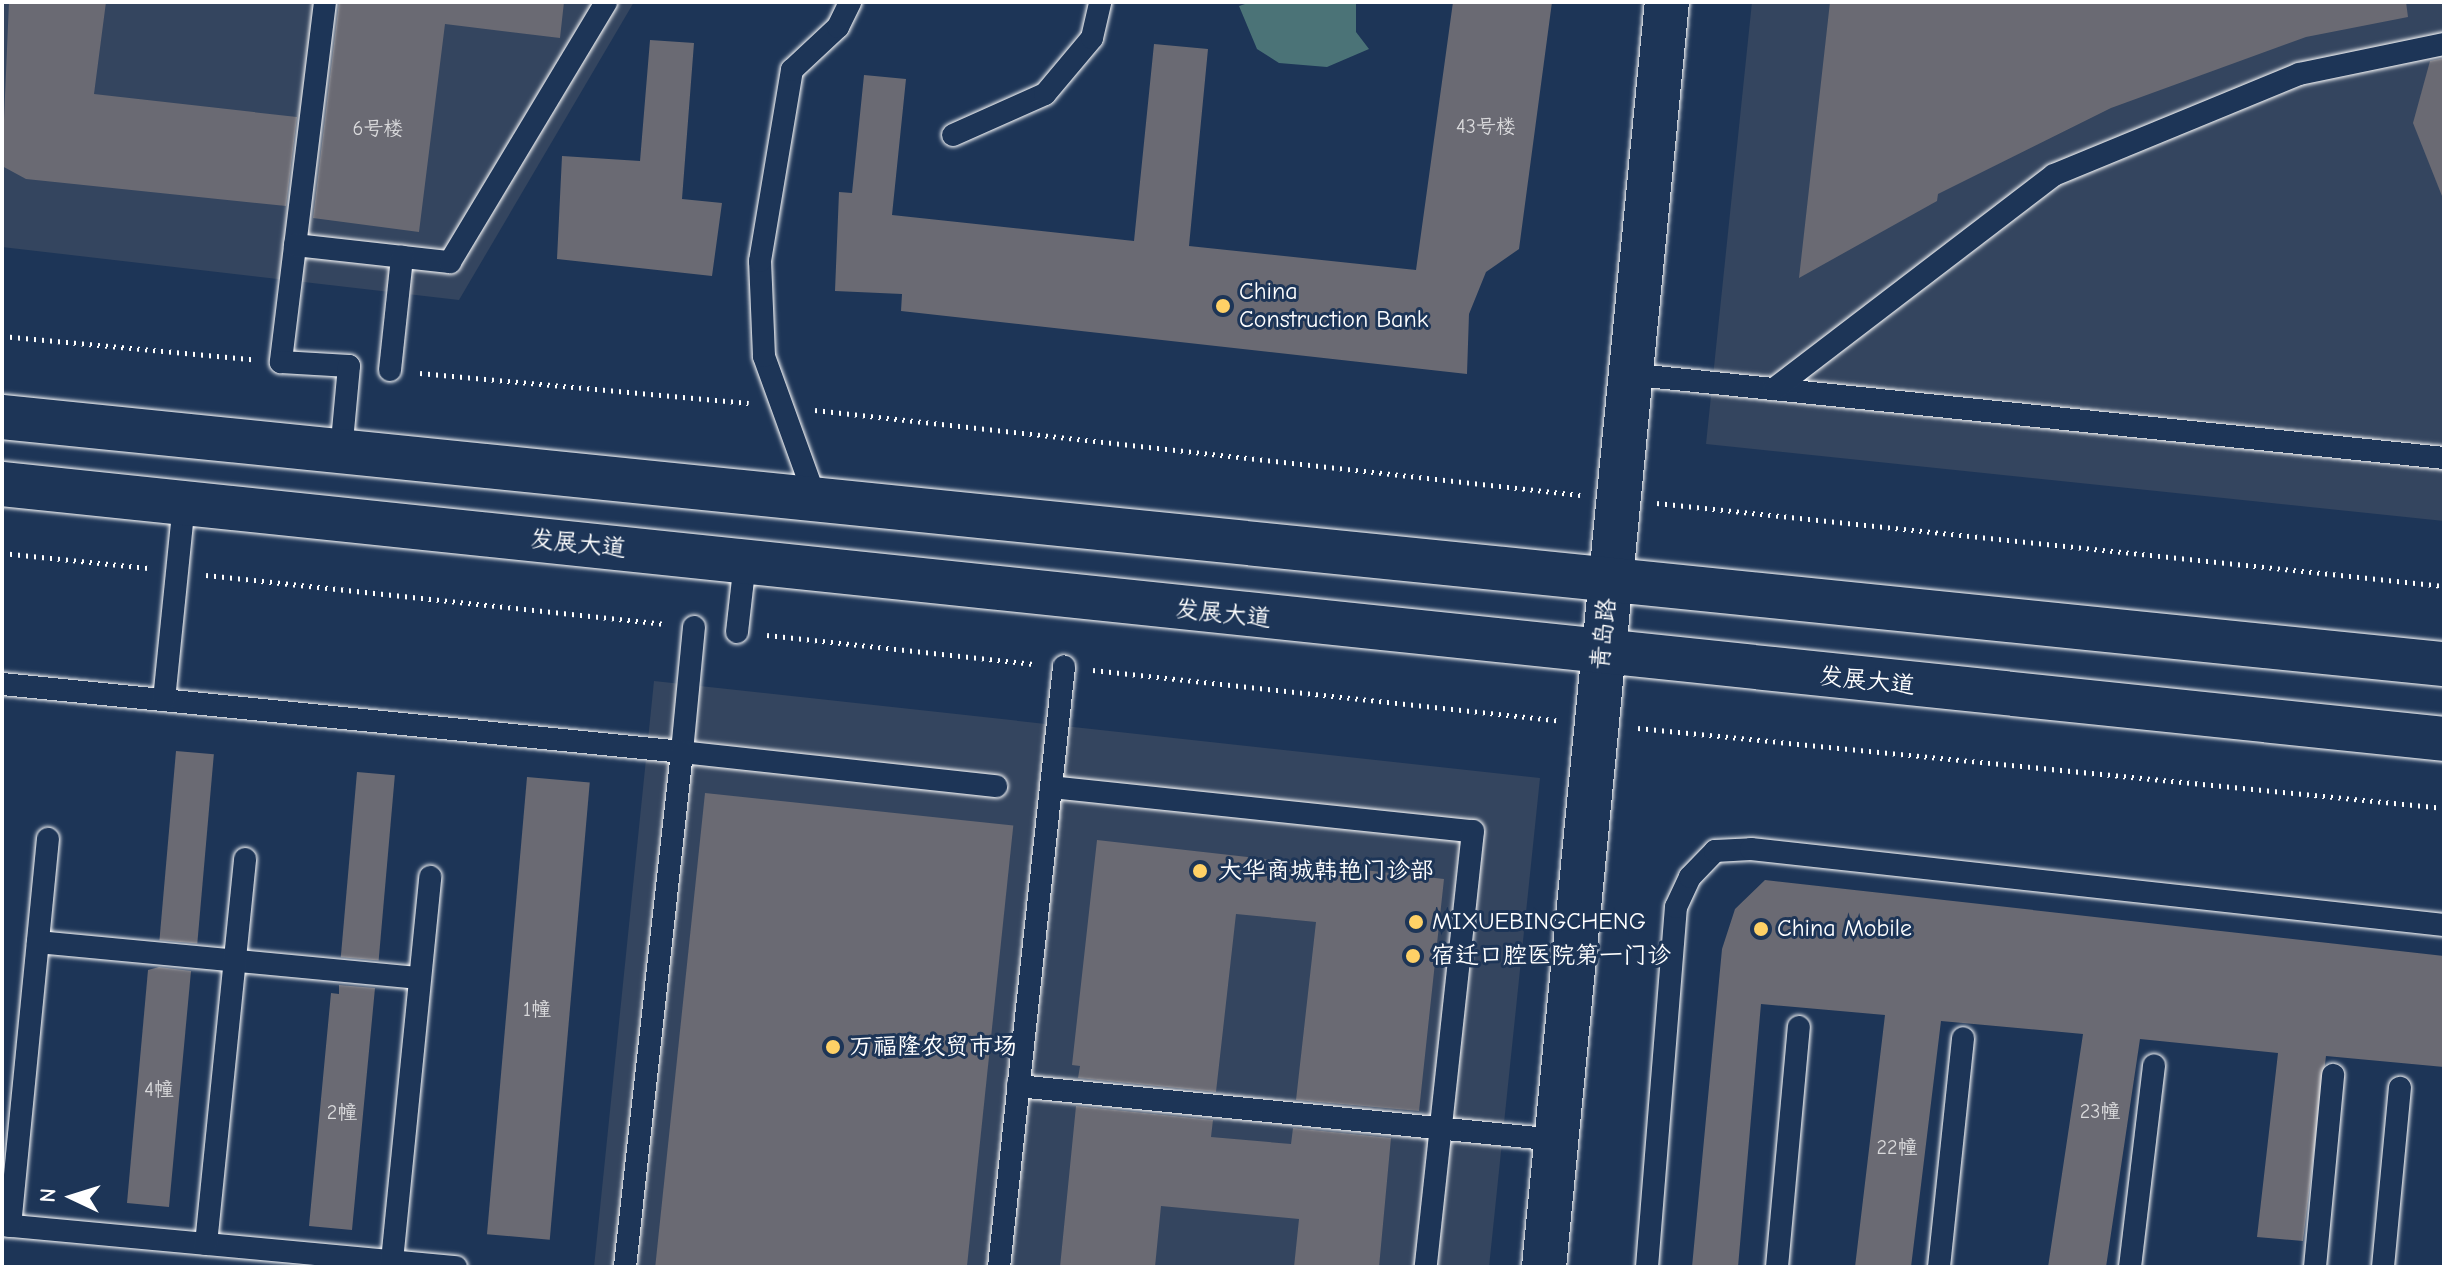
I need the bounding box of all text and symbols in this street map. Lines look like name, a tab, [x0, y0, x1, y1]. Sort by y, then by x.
house number: 43号楼	[1456, 114, 1516, 138]
house number: 6号楼	[353, 116, 403, 140]
place label: China Construction Bank	[1239, 278, 1428, 334]
marker: China Construction Bank	[1214, 297, 1232, 315]
street label: 发展大道	[529, 525, 627, 563]
street label: 发展大道	[1174, 595, 1272, 633]
street label: 青岛路	[1586, 597, 1622, 671]
street label: 发展大道	[1818, 662, 1916, 700]
place label: 大华商城韩艳门诊部	[1218, 857, 1434, 885]
marker: 大华商城韩艳门诊部	[1189, 860, 1211, 882]
place label: MIXUEBINGCHENG	[1432, 908, 1646, 936]
marker: MIXUEBINGCHENG	[1407, 913, 1425, 931]
place label: China Mobile	[1777, 915, 1912, 943]
marker: China Mobile	[1752, 920, 1770, 938]
place label: 宿迁口腔医院第一门诊	[1431, 942, 1671, 970]
marker: 宿迁口腔医院第一门诊	[1402, 945, 1424, 967]
house number: 1幢	[523, 997, 551, 1021]
place label: 万福隆农贸市场	[849, 1033, 1017, 1061]
marker: 万福隆农贸市场	[824, 1038, 842, 1056]
house number: 4幢	[144, 1077, 174, 1101]
house number: 23幢	[2080, 1099, 2120, 1123]
house number: 2幢	[327, 1100, 357, 1124]
house number: 22幢	[1877, 1135, 1917, 1159]
north arrow	[32, 1157, 112, 1237]
text: N	[35, 1187, 62, 1203]

